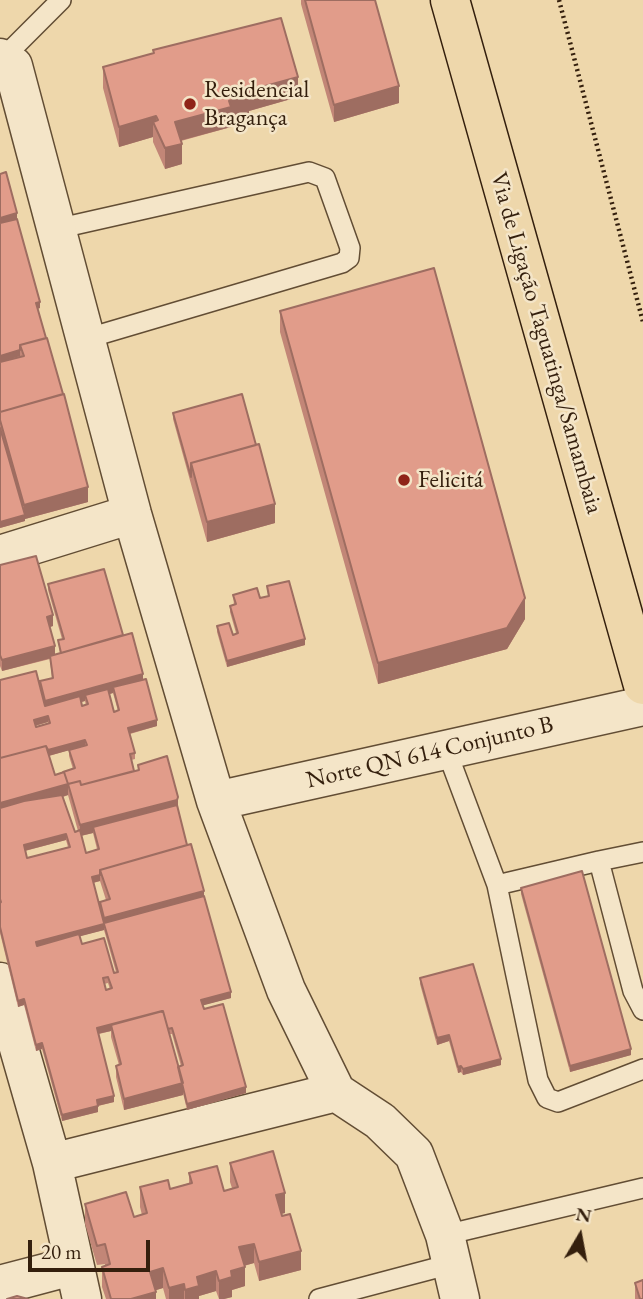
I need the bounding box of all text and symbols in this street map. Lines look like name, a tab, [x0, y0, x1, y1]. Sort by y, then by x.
place label: Residencial Bragança	[204, 76, 309, 132]
marker: Residencial Bragança	[182, 96, 198, 112]
street label: Via de Ligação Taguatinga/Samambaia	[483, 169, 609, 517]
place label: Felicitá	[418, 466, 483, 494]
marker: Felicitá	[396, 472, 412, 488]
street label: Norte QN 614 Conjunto B	[304, 711, 556, 795]
north arrow	[545, 1201, 615, 1271]
text: N	[574, 1201, 593, 1228]
scale bar	[32, 1226, 154, 1270]
text: 20 m	[41, 1238, 82, 1265]

